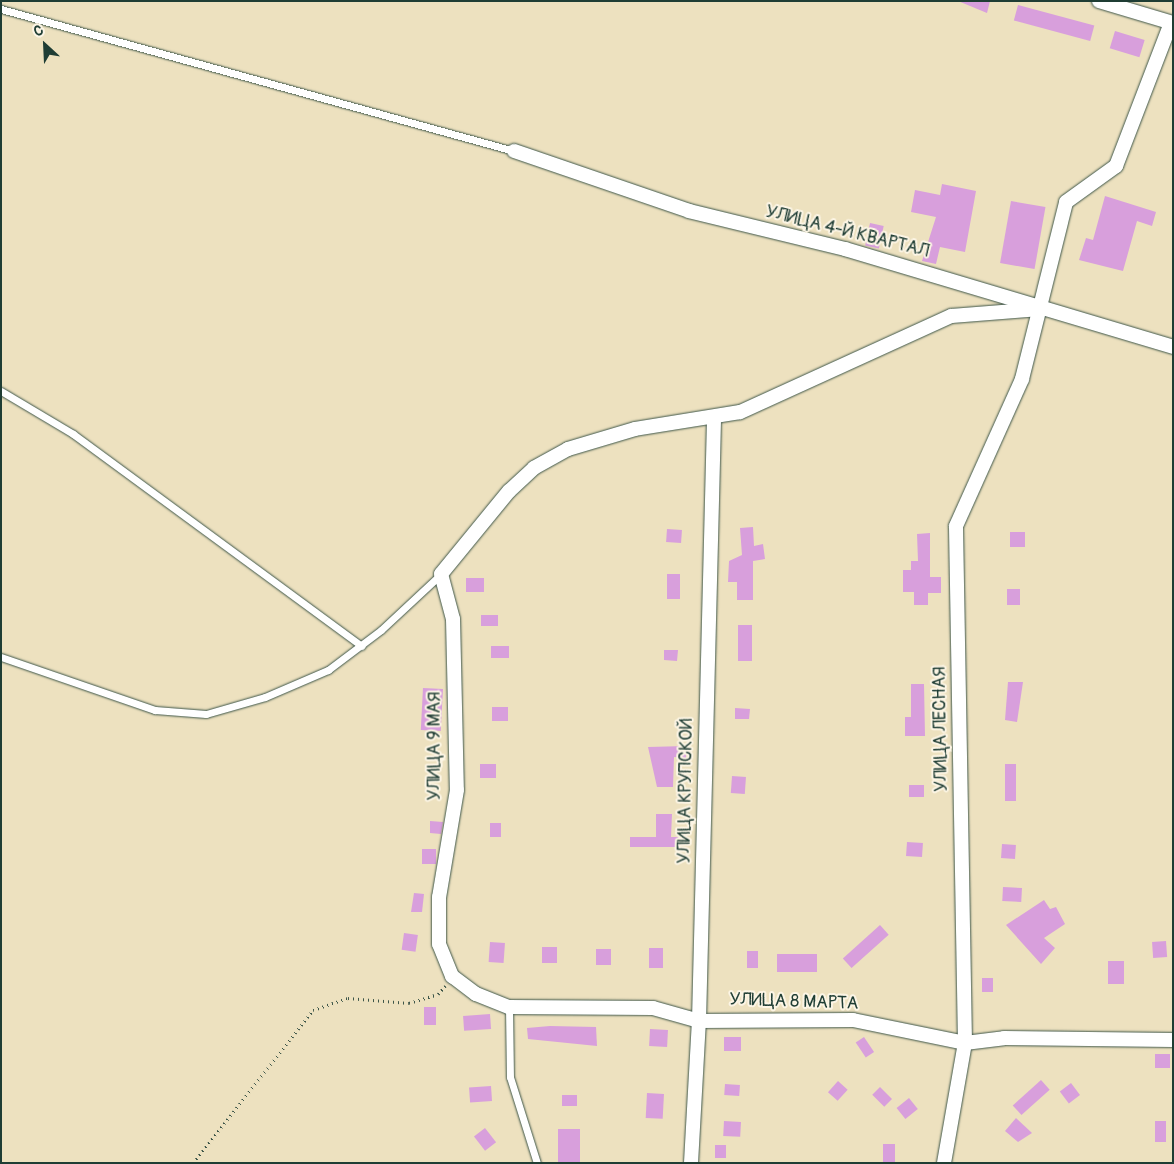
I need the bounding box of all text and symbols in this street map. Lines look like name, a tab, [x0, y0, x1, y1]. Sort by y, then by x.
north arrow	[20, 20, 70, 70]
text: С	[31, 21, 46, 40]
street label: УЛИЦА 4-Й КВАРТАЛ	[763, 201, 931, 263]
street label: УЛИЦА ЛЕСНАЯ	[929, 666, 953, 792]
street label: УЛИЦА 9 МАЯ	[424, 691, 446, 801]
street label: УЛИЦА КРУПСКОЙ	[674, 718, 698, 864]
street label: УЛИЦА 8 МАРТА	[729, 989, 859, 1015]

